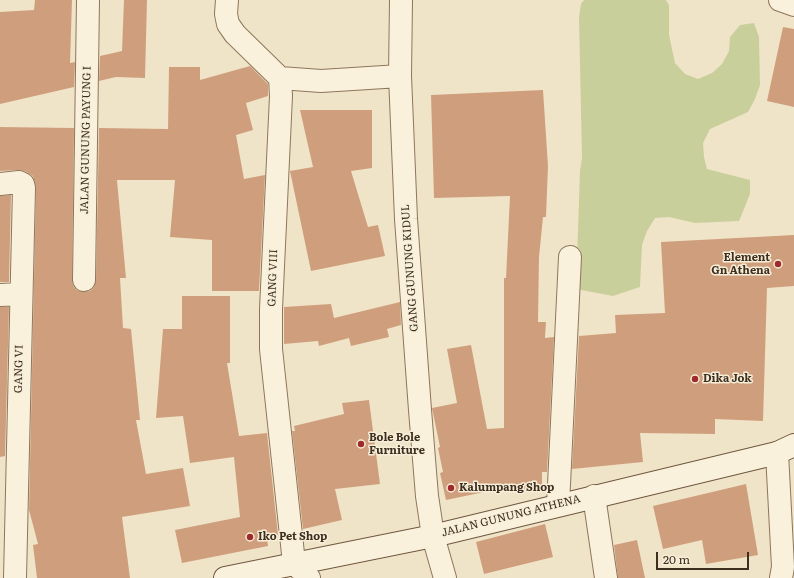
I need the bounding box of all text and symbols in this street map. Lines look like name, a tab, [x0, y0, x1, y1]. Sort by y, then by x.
street label: JALAN GUNUNG PAYUNG I	[78, 66, 94, 214]
street label: GANG GUNUNG KIDUL	[399, 204, 421, 332]
street label: GANG VIII	[265, 249, 281, 307]
place label: Element Gn Athena	[711, 251, 770, 277]
marker: Element Gn Athena	[773, 259, 783, 269]
street label: GANG VI	[12, 345, 26, 393]
place label: Dika Jok	[703, 372, 752, 386]
marker: Dika Jok	[690, 374, 700, 384]
place label: Bole Bole Furniture	[369, 431, 425, 457]
marker: Bole Bole Furniture	[356, 439, 366, 449]
place label: Kalumpang Shop	[459, 481, 554, 495]
marker: Kalumpang Shop	[446, 483, 456, 493]
street label: JALAN GUNUNG ATHENA	[440, 492, 582, 540]
place label: Iko Pet Shop	[258, 530, 327, 544]
marker: Iko Pet Shop	[245, 532, 255, 542]
scale bar	[658, 544, 751, 570]
text: 20 m	[663, 550, 690, 568]

